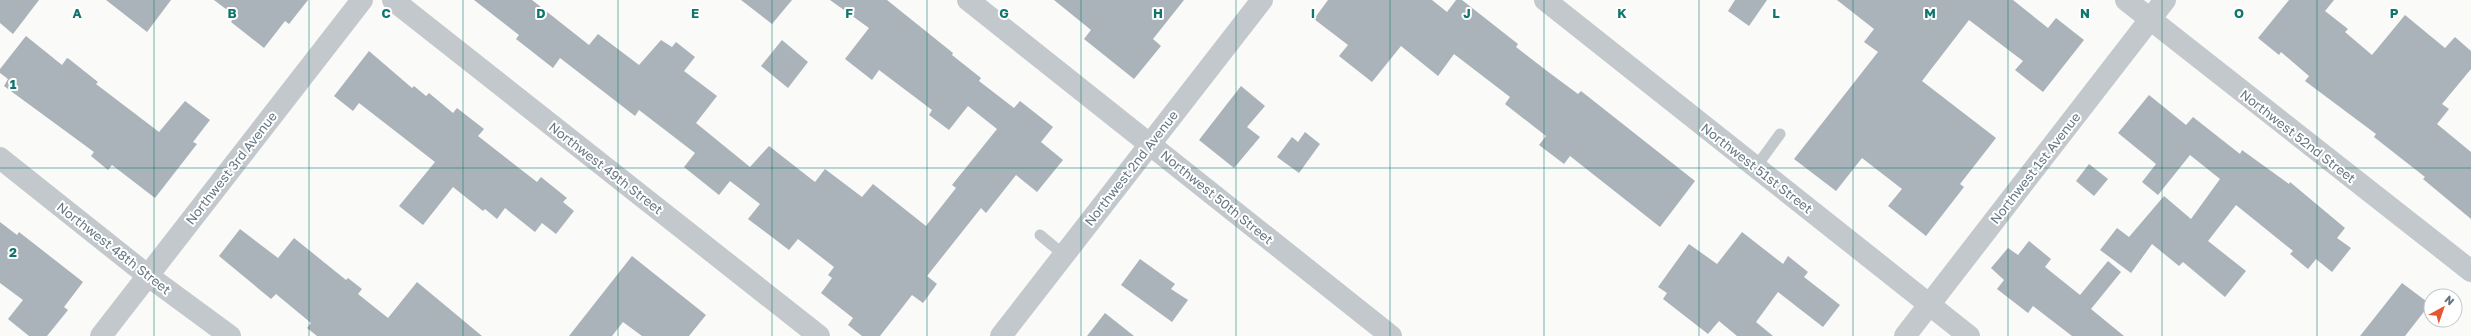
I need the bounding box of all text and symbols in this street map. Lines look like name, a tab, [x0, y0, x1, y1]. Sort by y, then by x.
text: A	[72, 5, 82, 21]
text: B	[227, 5, 237, 21]
text: C	[381, 5, 391, 21]
text: D	[536, 5, 546, 21]
text: E	[691, 5, 699, 21]
text: F	[845, 5, 853, 21]
text: G	[999, 5, 1009, 21]
text: H	[1153, 5, 1163, 21]
text: I	[1311, 5, 1315, 21]
text: J	[1463, 5, 1471, 21]
text: K	[1617, 5, 1627, 21]
text: L	[1772, 5, 1780, 21]
text: M	[1924, 5, 1936, 21]
text: N	[2080, 5, 2090, 21]
text: O	[2234, 5, 2244, 21]
text: P	[2390, 5, 2399, 21]
text: 1	[10, 76, 17, 92]
street label: Northwest 52nd Street	[2237, 86, 2359, 186]
street label: Northwest 2nd Avenue	[1081, 107, 1181, 229]
street label: Northwest 3rd Avenue	[182, 108, 280, 228]
street label: Northwest 1st Avenue	[1987, 109, 2083, 227]
street label: Northwest 49th Street	[546, 119, 666, 217]
street label: Northwest 51st Street	[1698, 120, 1816, 216]
street label: Northwest 50th Street	[1158, 147, 1276, 247]
street label: Northwest 48th Street	[54, 199, 174, 297]
text: 2	[9, 244, 17, 260]
north arrow	[2423, 288, 2463, 328]
text: N	[2442, 292, 2457, 308]

